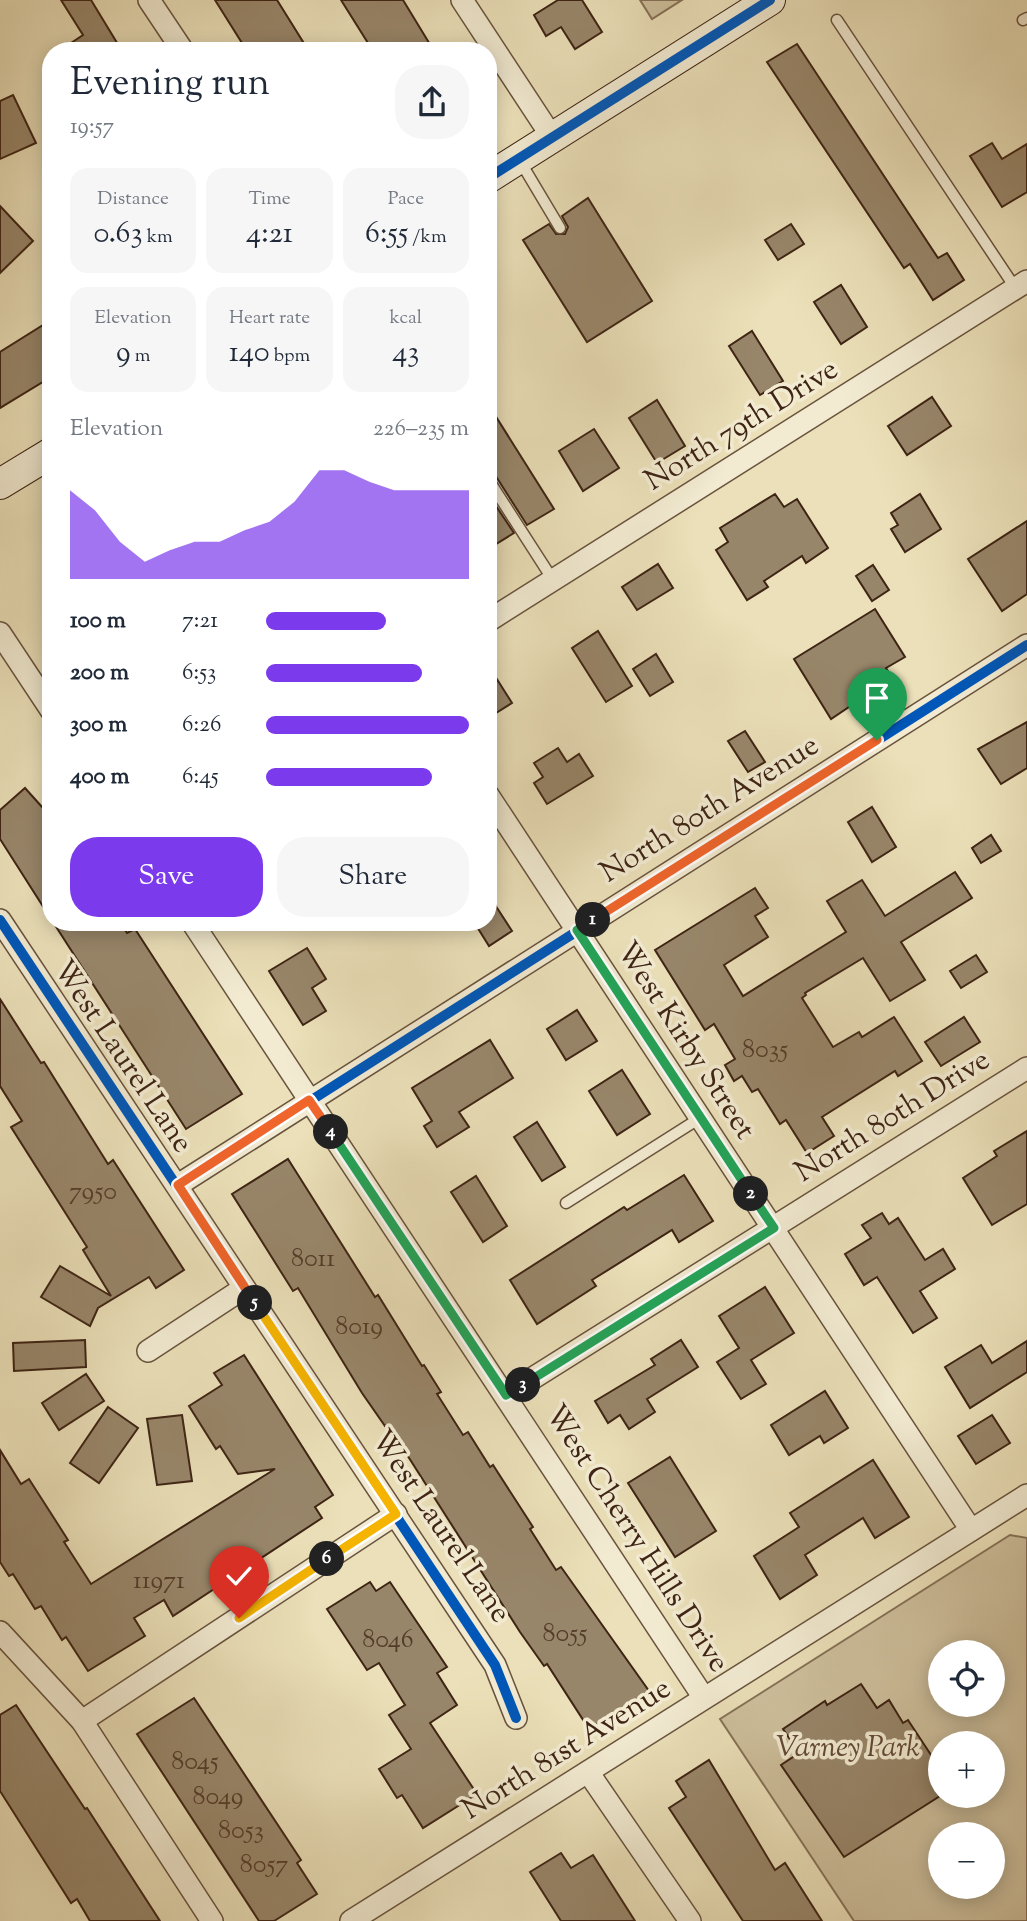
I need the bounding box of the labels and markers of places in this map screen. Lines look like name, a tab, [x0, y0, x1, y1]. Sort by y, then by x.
pin	[847, 668, 907, 740]
pin: 1	[576, 902, 610, 937]
pin: 4	[314, 1114, 348, 1150]
pin: 2	[734, 1176, 768, 1212]
pin: 5	[238, 1286, 272, 1320]
pin: 3	[505, 1368, 540, 1402]
pin: 6	[310, 1542, 344, 1576]
pin	[209, 1546, 269, 1618]

